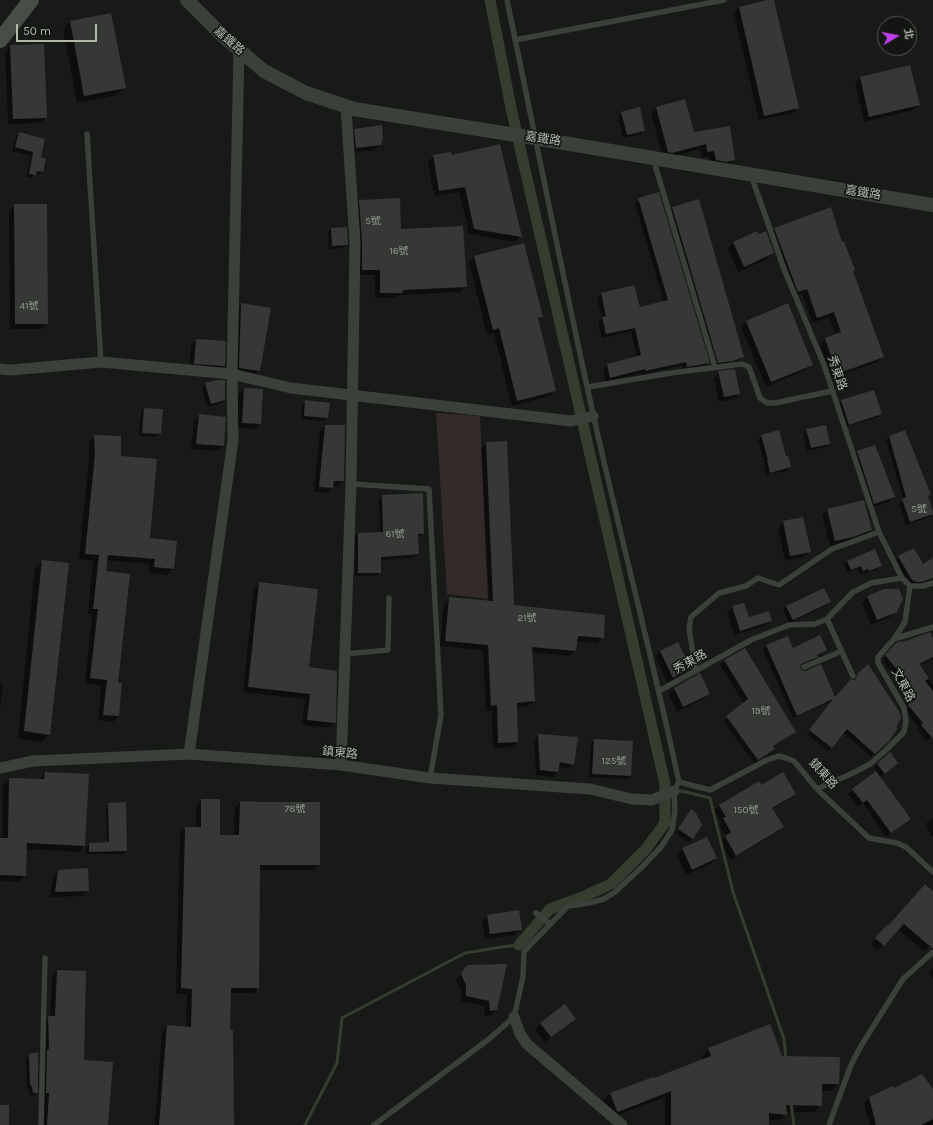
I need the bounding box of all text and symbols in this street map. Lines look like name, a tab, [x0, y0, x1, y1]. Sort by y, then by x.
scale bar	[18, 16, 99, 42]
north arrow	[877, 16, 917, 56]
text: 50 m	[23, 24, 51, 38]
street label: 嘉鐵路	[211, 24, 247, 58]
text: 北	[901, 27, 916, 41]
street label: 嘉鐵路	[524, 129, 562, 149]
street label: 嘉鐵路	[844, 183, 882, 203]
house number: 5號	[365, 215, 381, 227]
house number: 16號	[389, 245, 409, 257]
house number: 41號	[20, 300, 38, 312]
street label: 秀東路	[824, 354, 850, 392]
house number: 5號	[911, 503, 927, 515]
house number: 61號	[385, 528, 405, 540]
house number: 21號	[517, 612, 537, 624]
street label: 秀東路	[671, 647, 709, 677]
street label: 文東路	[888, 666, 918, 704]
house number: 19號	[751, 705, 771, 717]
street label: 鎮東路	[321, 744, 359, 762]
house number: 125號	[602, 755, 626, 767]
street label: 鎮東路	[806, 756, 840, 792]
house number: 78號	[285, 803, 305, 815]
house number: 150號	[734, 804, 758, 816]

